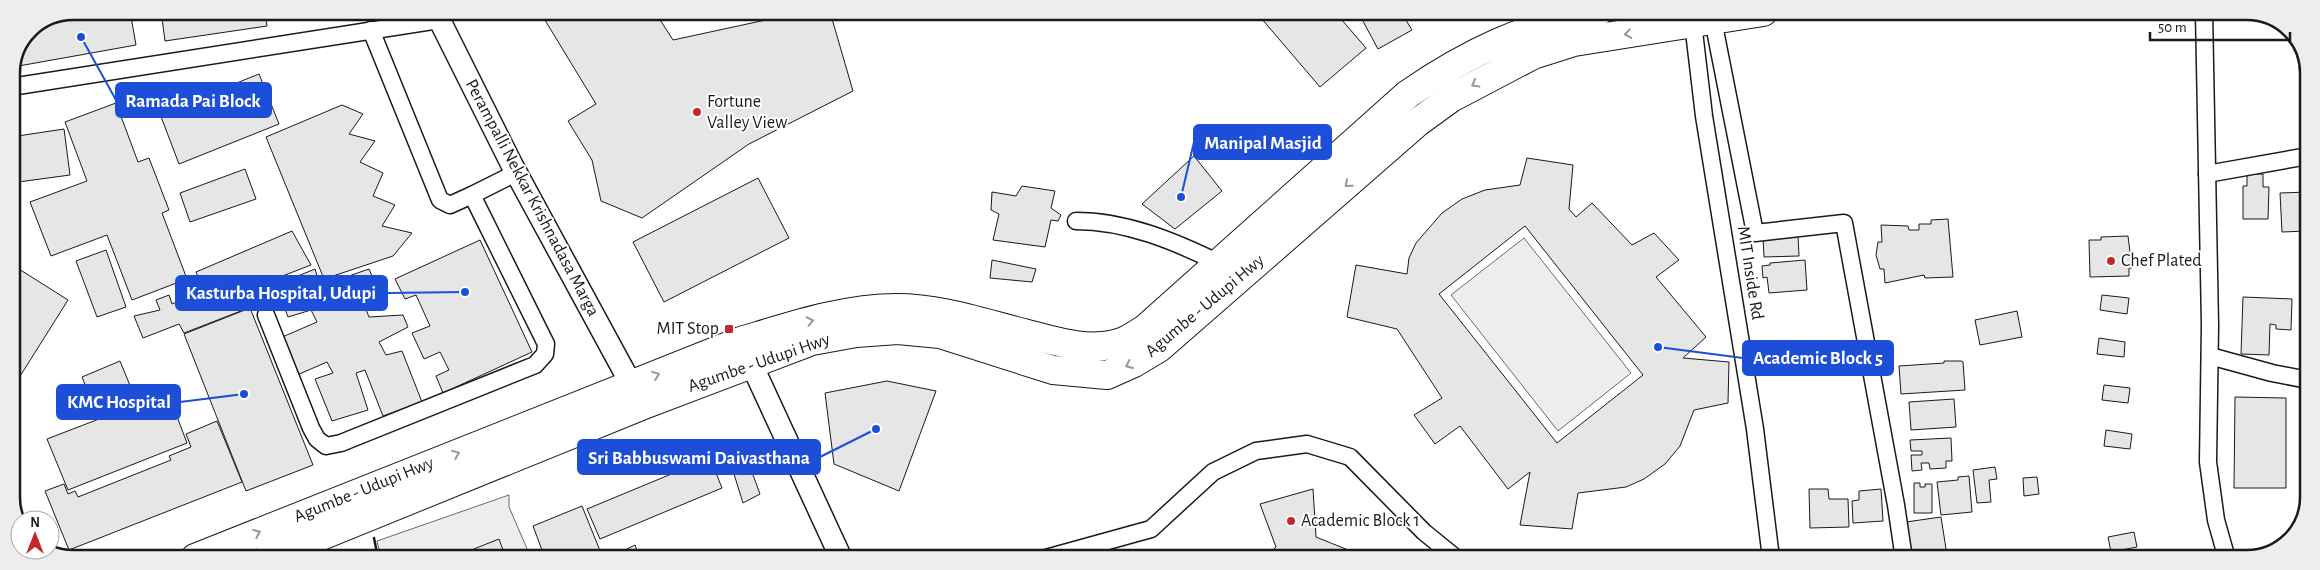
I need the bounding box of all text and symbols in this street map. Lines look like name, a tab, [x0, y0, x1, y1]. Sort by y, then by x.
scale bar	[2150, 10, 2290, 42]
text: 50 m	[2158, 20, 2187, 35]
one-way arrow	[1624, 28, 1633, 38]
street label: Perampalli Nekkar Krishnadasa Marga	[462, 76, 602, 320]
one-way arrow	[1472, 77, 1481, 87]
callout: Ramada Pai Block	[116, 83, 271, 117]
text: Ramada Pai Block	[125, 92, 261, 111]
place label: Fortune Valley View	[707, 93, 787, 132]
marker: Fortune Valley View	[691, 106, 703, 118]
callout: Manipal Masjid	[1194, 125, 1331, 159]
text: Manipal Masjid	[1204, 134, 1322, 153]
one-way arrow	[1345, 178, 1354, 187]
street label: MIT Inside Rd	[1734, 225, 1766, 321]
street label: Agumbe - Udupi Hwy	[1142, 251, 1268, 361]
place label: Chef Plated	[2121, 252, 2202, 270]
marker: Chef Plated	[2105, 255, 2117, 267]
callout: Kasturba Hospital, Udupi	[176, 276, 387, 310]
text: Kasturba Hospital, Udupi	[186, 284, 376, 303]
one-way arrow	[805, 317, 814, 327]
place label: MIT Stop	[656, 320, 719, 338]
marker: MIT Stop	[723, 323, 735, 335]
street label: Agumbe - Udupi Hwy	[686, 330, 833, 396]
callout: Academic Block 5	[1743, 341, 1893, 375]
text: Academic Block 5	[1753, 349, 1883, 368]
one-way arrow	[1125, 359, 1134, 370]
one-way arrow	[652, 370, 660, 380]
callout: KMC Hospital	[57, 385, 180, 419]
text: KMC Hospital	[67, 393, 171, 412]
callout: Sri Babbuswami Daivasthana	[578, 440, 820, 474]
one-way arrow	[452, 449, 460, 459]
text: Sri Babbuswami Daivasthana	[588, 449, 810, 468]
street label: Agumbe - Udupi Hwy	[292, 454, 437, 526]
north arrow	[10, 510, 60, 560]
place label: Academic Block 1	[1301, 512, 1420, 530]
marker: Academic Block 1	[1285, 515, 1297, 527]
text: N	[30, 516, 40, 530]
one-way arrow	[252, 529, 261, 539]

